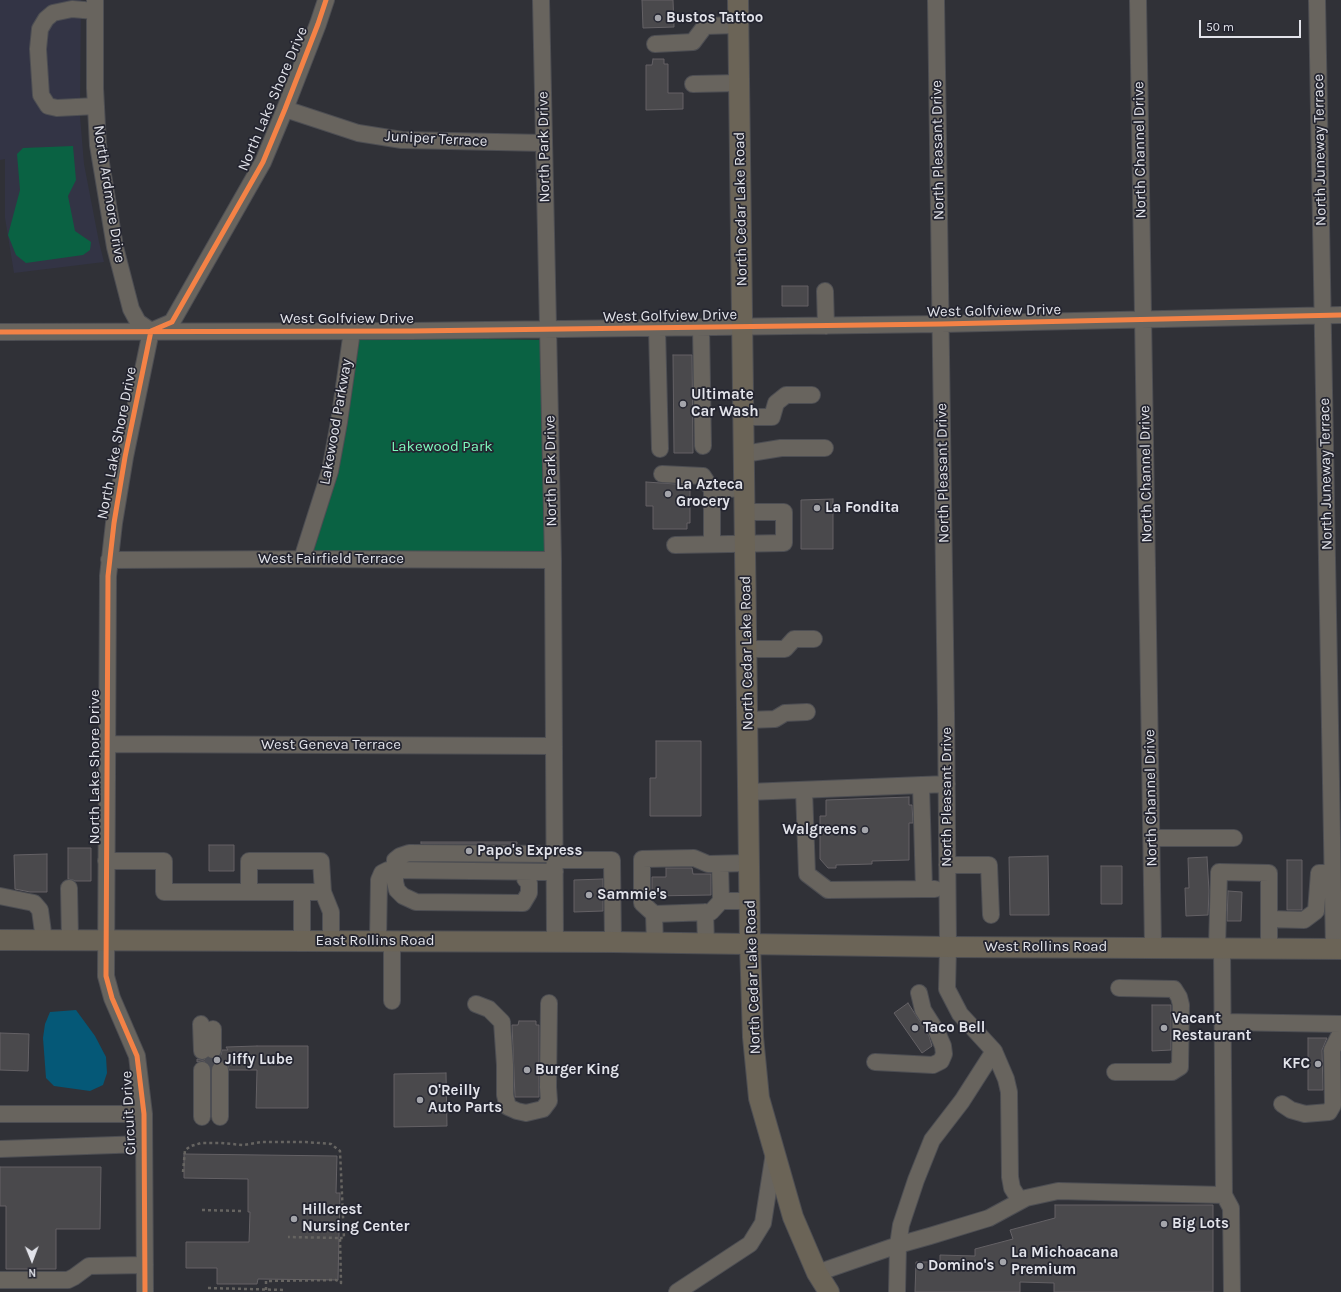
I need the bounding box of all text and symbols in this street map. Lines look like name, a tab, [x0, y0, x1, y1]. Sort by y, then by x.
place label: Bustos Tattoo	[666, 9, 763, 27]
scale bar	[1201, 12, 1303, 38]
marker: Bustos Tattoo	[653, 13, 663, 23]
text: 50 m	[1206, 20, 1234, 34]
street label: North Lake Shore Drive	[234, 24, 312, 174]
street label: North Juneway Terrace	[1310, 74, 1330, 226]
street label: North Pleasant Drive	[928, 80, 948, 220]
street label: North Channel Drive	[1130, 81, 1150, 219]
street label: North Park Drive	[534, 91, 554, 203]
street label: North Ardmore Drive	[89, 124, 129, 264]
street label: Juniper Terrace	[384, 127, 488, 151]
street label: North Cedar Lake Road	[731, 132, 751, 286]
street label: West Golfview Drive	[927, 301, 1061, 321]
street label: West Golfview Drive	[603, 306, 737, 326]
street label: West Golfview Drive	[280, 310, 414, 328]
street label: Lakewood Parkway	[316, 358, 356, 486]
street label: North Lake Shore Drive	[93, 365, 141, 521]
place label: Ultimate Car Wash	[691, 386, 759, 421]
street label: North Juneway Terrace	[1316, 398, 1336, 550]
marker: Ultimate Car Wash	[678, 399, 688, 409]
street label: North Pleasant Drive	[933, 403, 953, 543]
street label: North Channel Drive	[1136, 405, 1156, 543]
street label: North Park Drive	[541, 415, 561, 527]
park label: Lakewood Park	[391, 438, 493, 456]
place label: La Azteca Grocery	[676, 476, 743, 511]
marker: La Azteca Grocery	[663, 489, 673, 499]
place label: La Fondita	[825, 499, 899, 517]
marker: La Fondita	[812, 503, 822, 513]
street label: West Fairfield Terrace	[258, 550, 404, 568]
street label: North Cedar Lake Road	[737, 576, 757, 730]
street label: North Lake Shore Drive	[86, 689, 104, 845]
street label: North Pleasant Drive	[938, 727, 956, 867]
street label: North Channel Drive	[1141, 729, 1161, 867]
street label: West Geneva Terrace	[261, 736, 401, 754]
place label: Walgreens	[782, 821, 857, 839]
marker: Walgreens	[860, 825, 870, 835]
place label: Papo's Express	[477, 842, 582, 860]
marker: Papo's Express	[464, 846, 474, 856]
place label: Sammie's	[597, 886, 667, 904]
marker: Sammie's	[584, 890, 594, 900]
street label: North Cedar Lake Road	[741, 899, 765, 1055]
street label: East Rollins Road	[315, 932, 435, 950]
street label: West Rollins Road	[985, 938, 1107, 956]
place label: Vacant Restaurant	[1172, 1010, 1252, 1045]
place label: Taco Bell	[923, 1019, 985, 1037]
marker: Taco Bell	[910, 1023, 920, 1033]
marker: Vacant Restaurant	[1159, 1023, 1169, 1033]
place label: Jiffy Lube	[225, 1051, 293, 1069]
marker: Jiffy Lube	[212, 1055, 222, 1065]
place label: KFC	[1282, 1055, 1310, 1073]
marker: KFC	[1313, 1059, 1323, 1069]
place label: Burger King	[535, 1061, 619, 1079]
marker: Burger King	[522, 1065, 532, 1075]
street label: Circuit Drive	[118, 1070, 140, 1156]
place label: O'Reilly Auto Parts	[428, 1082, 502, 1117]
marker: O'Reilly Auto Parts	[415, 1095, 425, 1105]
place label: Hillcrest Nursing Center	[302, 1201, 409, 1236]
marker: Hillcrest Nursing Center	[289, 1214, 299, 1224]
place label: Big Lots	[1172, 1215, 1229, 1233]
marker: Big Lots	[1159, 1219, 1169, 1229]
north arrow	[12, 1240, 52, 1280]
place label: La Michoacana Premium	[1011, 1244, 1118, 1279]
place label: Domino's	[928, 1257, 994, 1275]
marker: La Michoacana Premium	[998, 1257, 1008, 1267]
marker: Domino's	[915, 1261, 925, 1271]
text: N	[28, 1266, 36, 1279]

